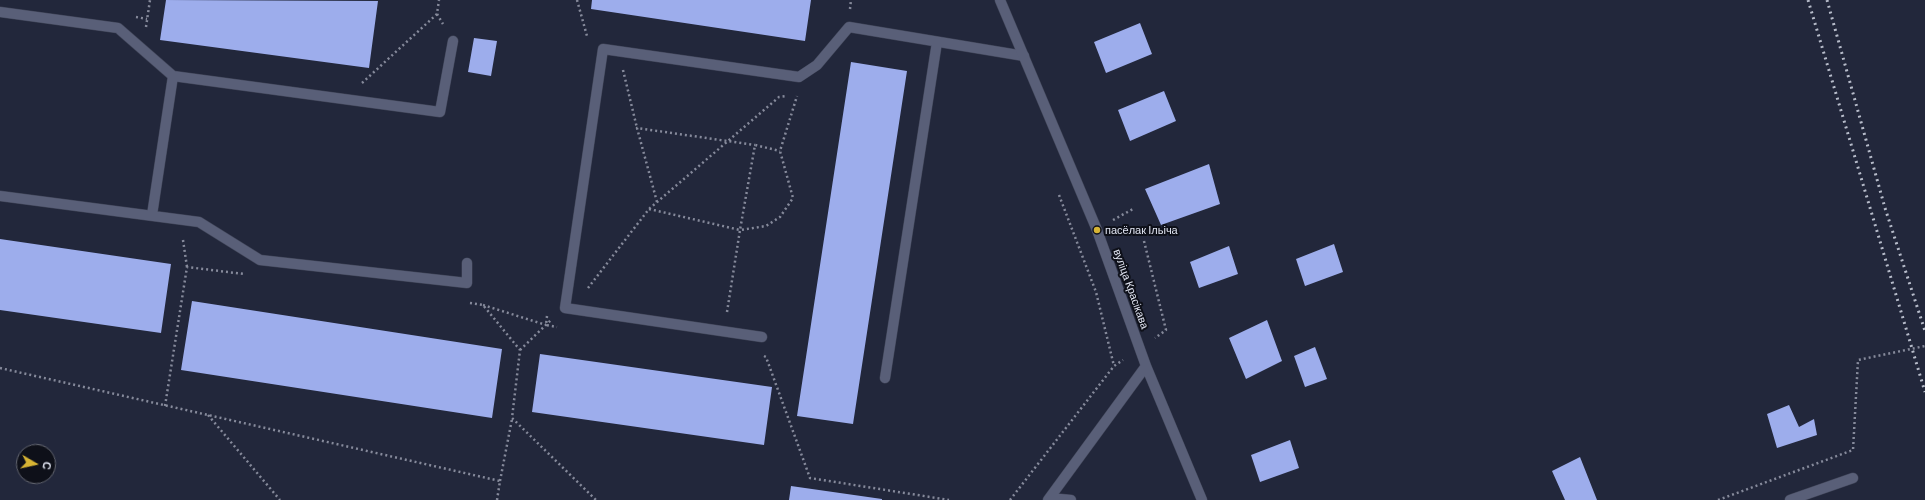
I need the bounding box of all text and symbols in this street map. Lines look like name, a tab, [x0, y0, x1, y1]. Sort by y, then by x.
place label: пасёлак Ільіча	[1105, 223, 1178, 237]
marker: пасёлак Ільіча	[1092, 225, 1102, 235]
street label: вуліца Красікава	[1110, 247, 1152, 331]
north arrow	[16, 444, 56, 484]
text: С	[40, 461, 54, 471]

